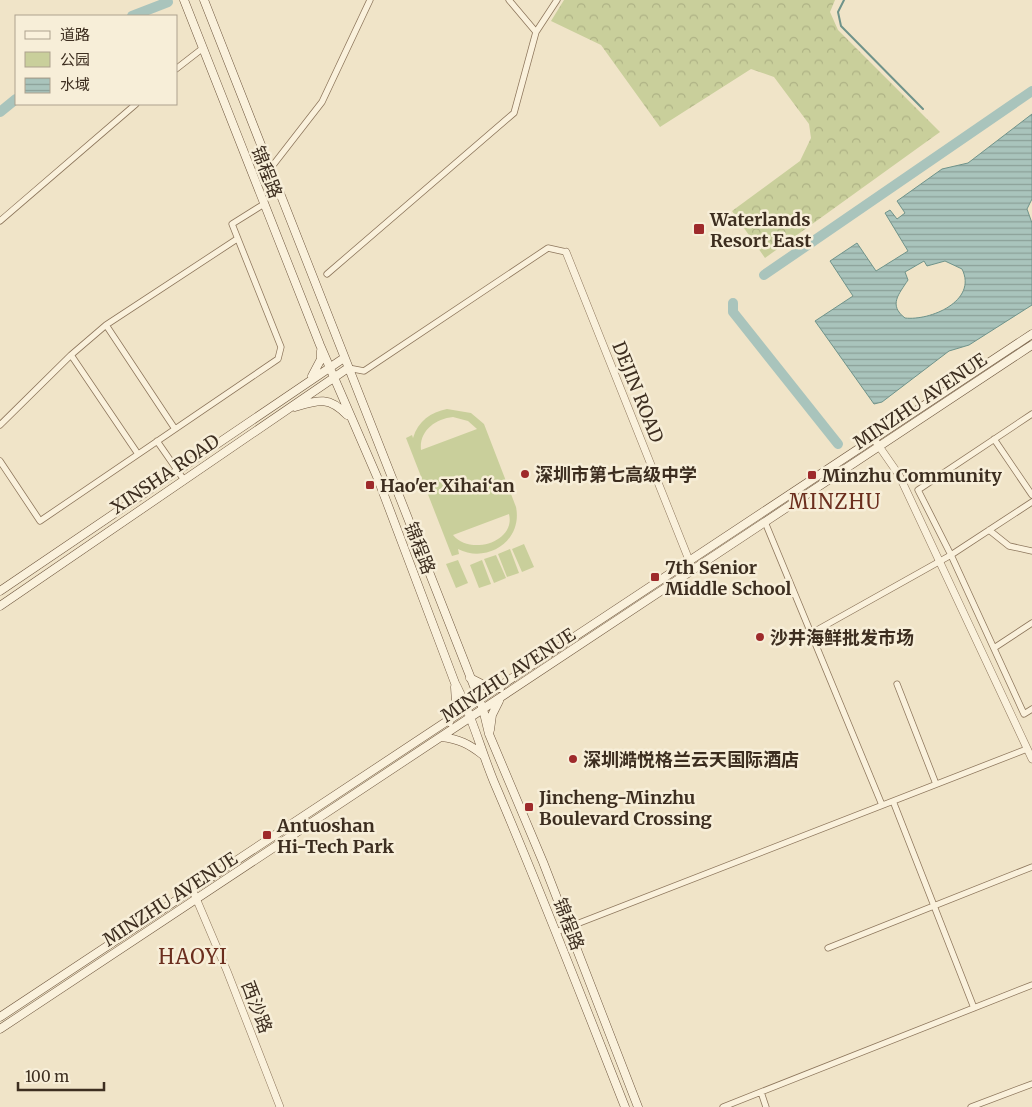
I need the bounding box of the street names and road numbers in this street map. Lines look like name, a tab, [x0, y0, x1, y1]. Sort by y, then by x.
street label: 锦程路	[247, 143, 287, 201]
street label: DEJIN ROAD	[607, 338, 669, 446]
street label: MINZHU AVENUE	[849, 348, 991, 454]
street label: XINSHA ROAD	[106, 429, 224, 519]
street label: 锦程路	[400, 519, 440, 577]
street label: MINZHU AVENUE	[436, 623, 580, 727]
street label: MINZHU AVENUE	[98, 847, 242, 951]
street label: 锦程路	[549, 895, 589, 953]
street label: 西沙路	[237, 978, 277, 1036]

